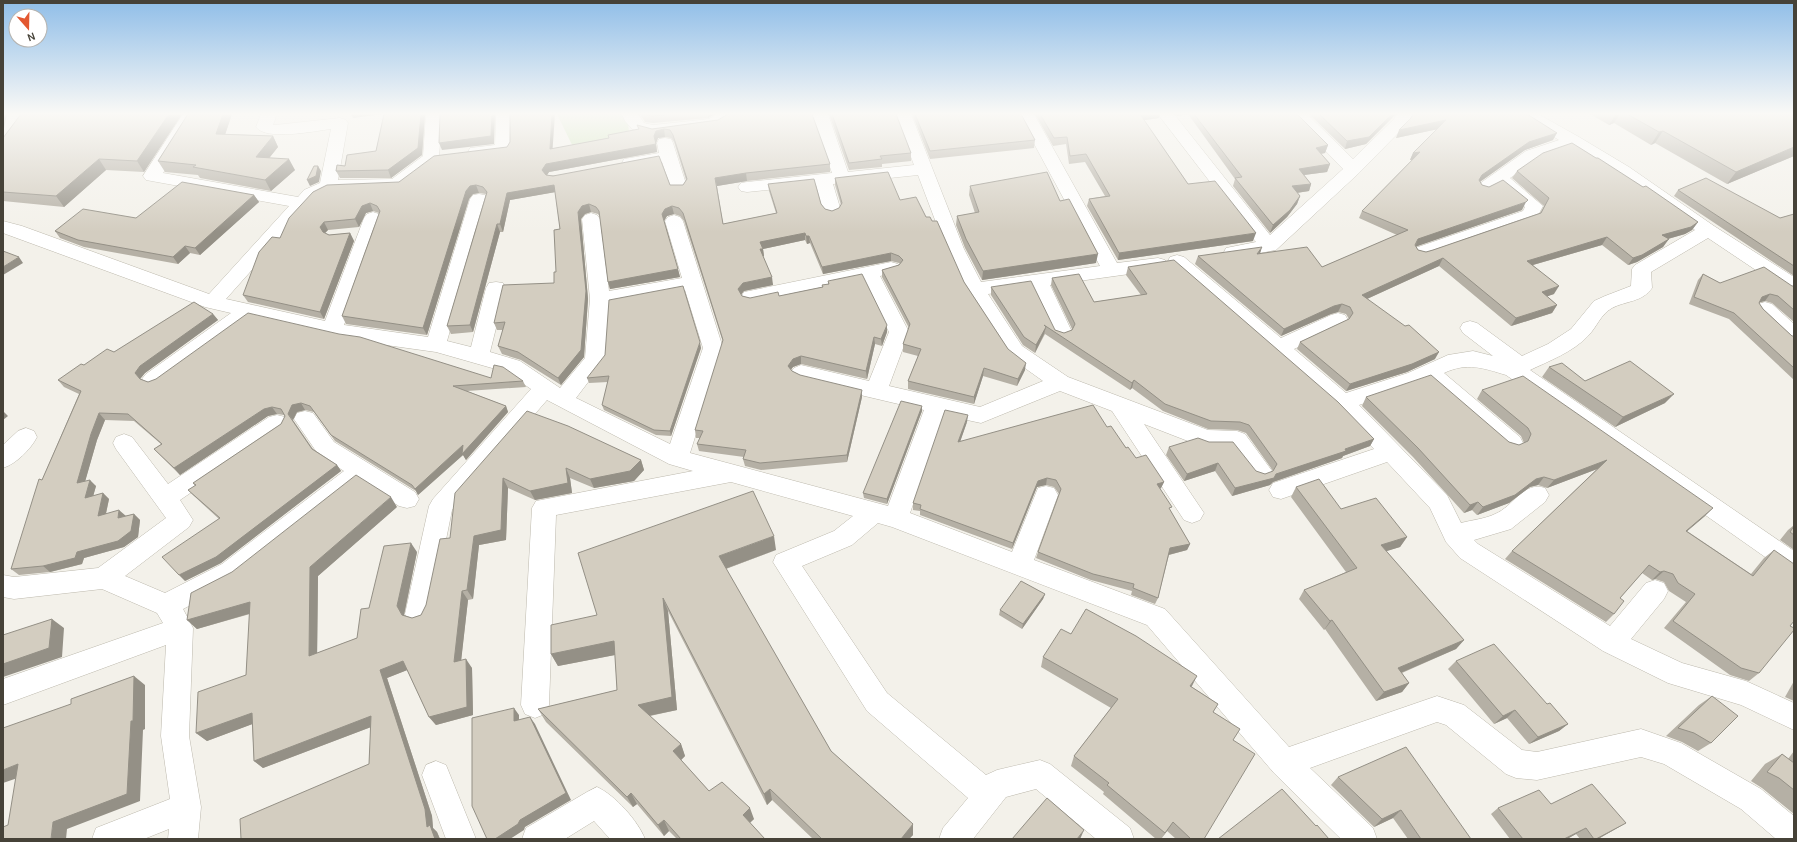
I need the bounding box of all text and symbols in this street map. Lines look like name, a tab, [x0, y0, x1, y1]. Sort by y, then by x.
north arrow	[8, 8, 48, 48]
text: N	[25, 29, 37, 44]

